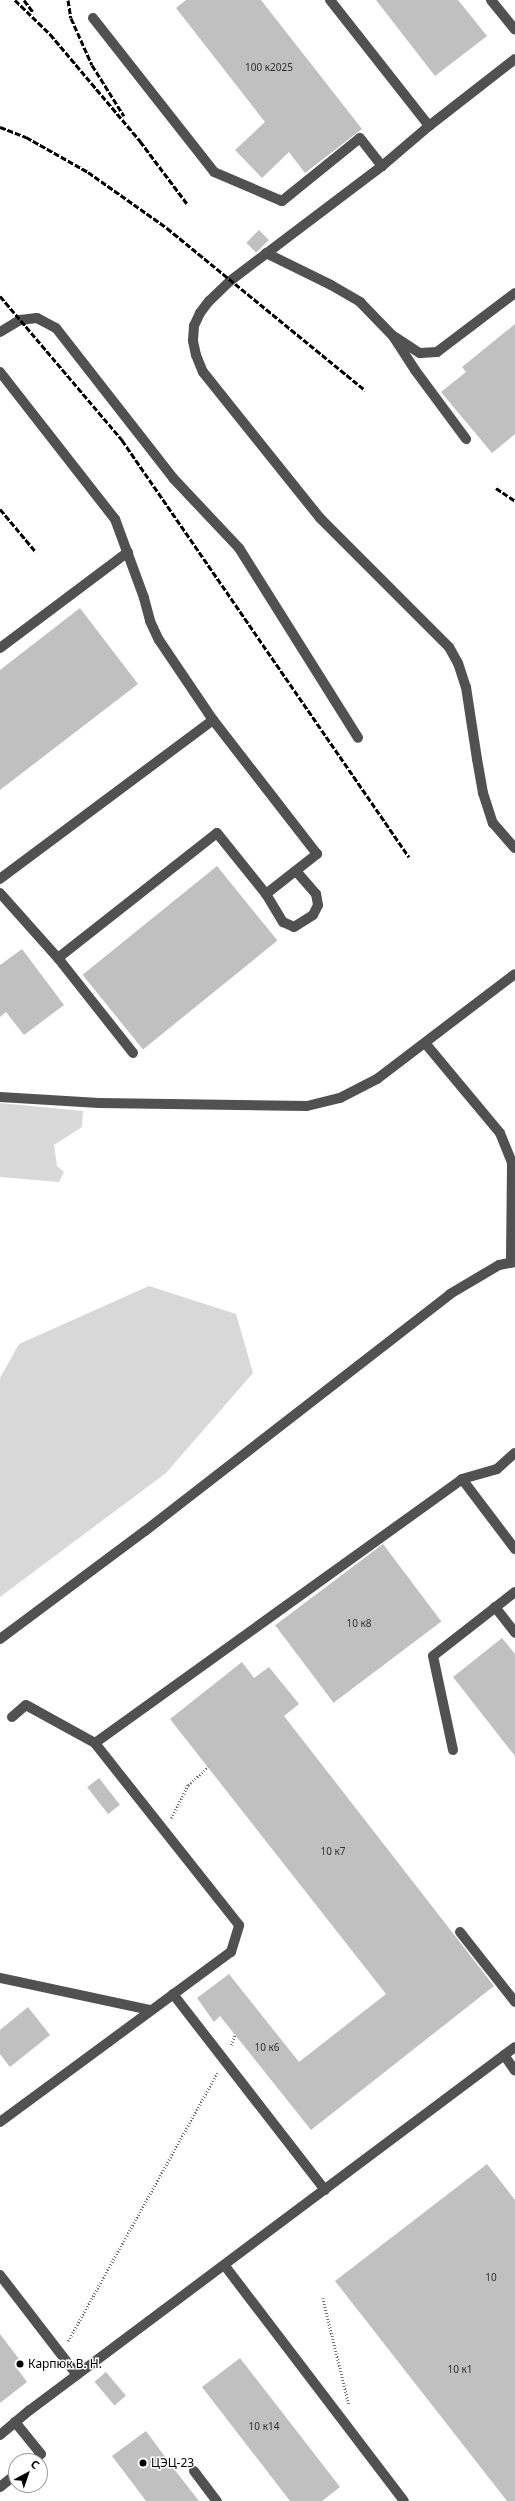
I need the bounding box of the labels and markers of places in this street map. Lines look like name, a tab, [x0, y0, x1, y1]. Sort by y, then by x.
place label: Карпюк В. Н.	[28, 2357, 102, 2371]
marker: Карпюк В. Н.	[15, 2359, 25, 2369]
place label: ЦЭЦ-23	[151, 2456, 194, 2470]
marker: ЦЭЦ-23	[138, 2458, 148, 2468]

